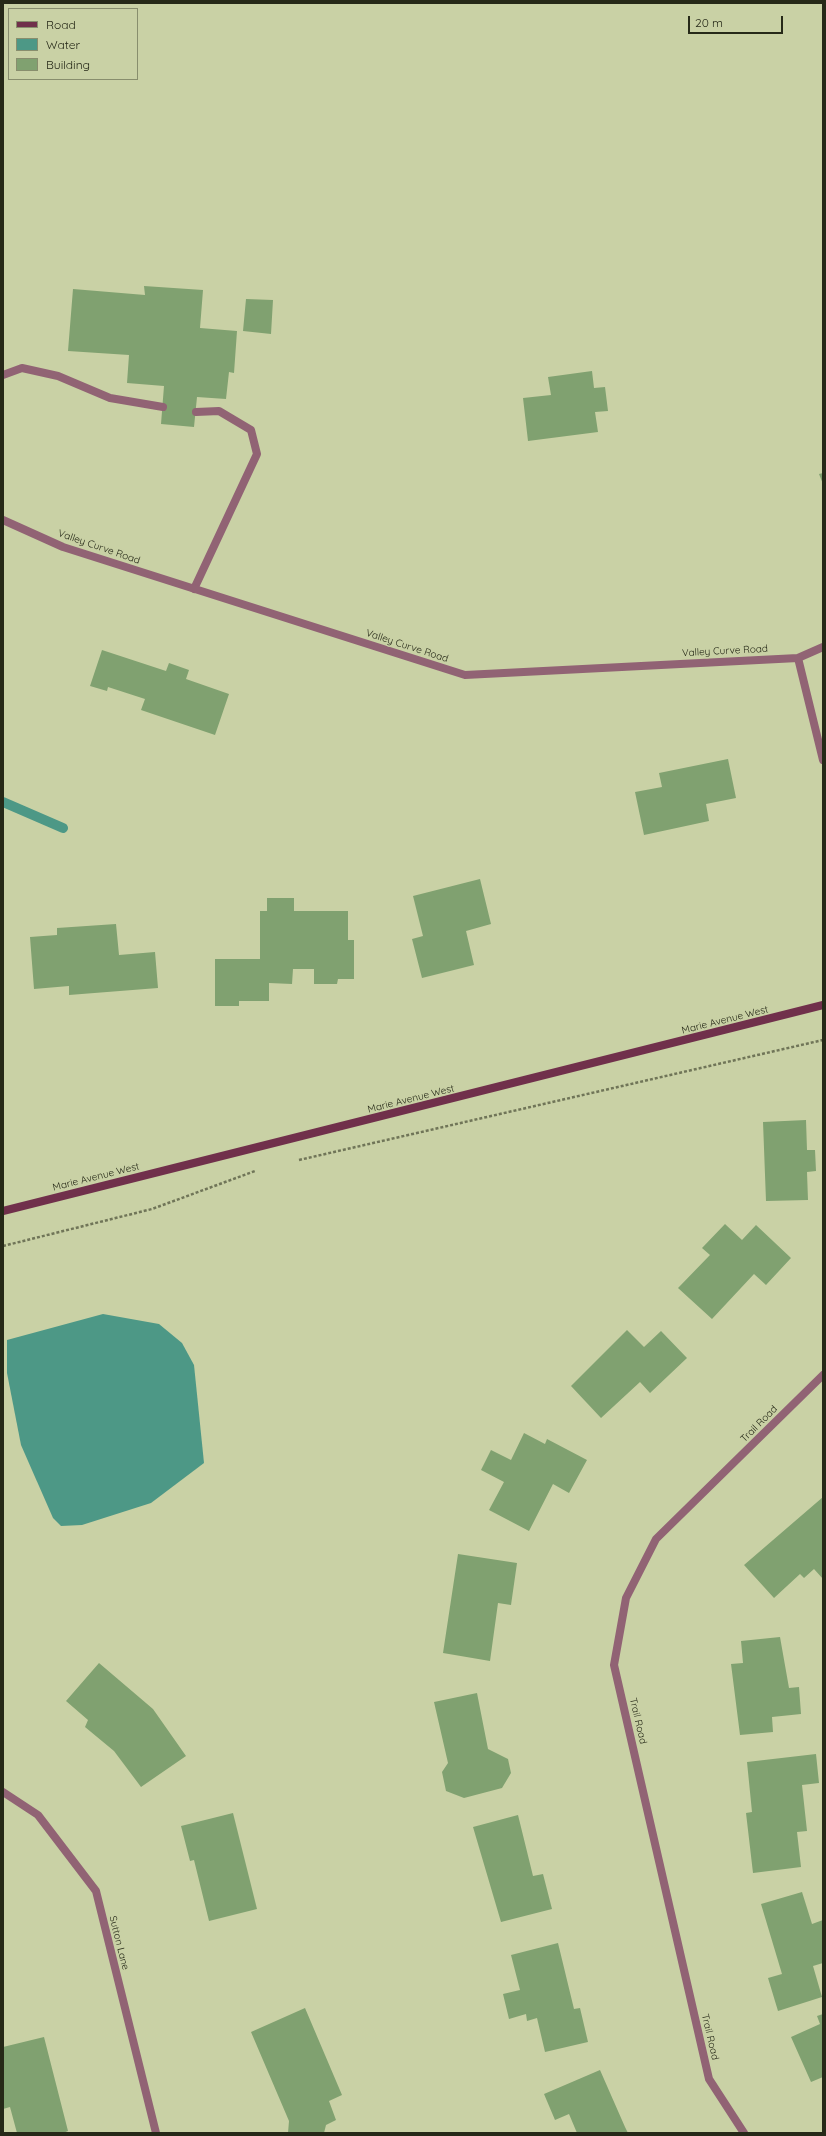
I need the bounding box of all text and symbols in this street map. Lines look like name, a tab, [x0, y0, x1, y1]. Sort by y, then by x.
legend	[8, 8, 138, 80]
scale bar	[690, 8, 785, 34]
text: 20 m	[695, 15, 723, 30]
text: Road	[46, 17, 76, 32]
text: Water	[46, 37, 80, 52]
text: Building	[46, 57, 90, 72]
street label: Valley Curve Road	[56, 527, 142, 567]
street label: Valley Curve Road	[364, 627, 450, 665]
street label: Valley Curve Road	[682, 643, 768, 659]
street label: Marie Avenue West	[680, 1003, 770, 1037]
street label: Marie Avenue West	[366, 1082, 456, 1116]
street label: Marie Avenue West	[51, 1160, 141, 1194]
street label: Trail Road	[738, 1403, 780, 1445]
street label: Trail Road	[627, 1697, 649, 1745]
street label: Sutton Lane	[106, 1915, 132, 1971]
street label: Trail Road	[699, 2013, 721, 2061]

